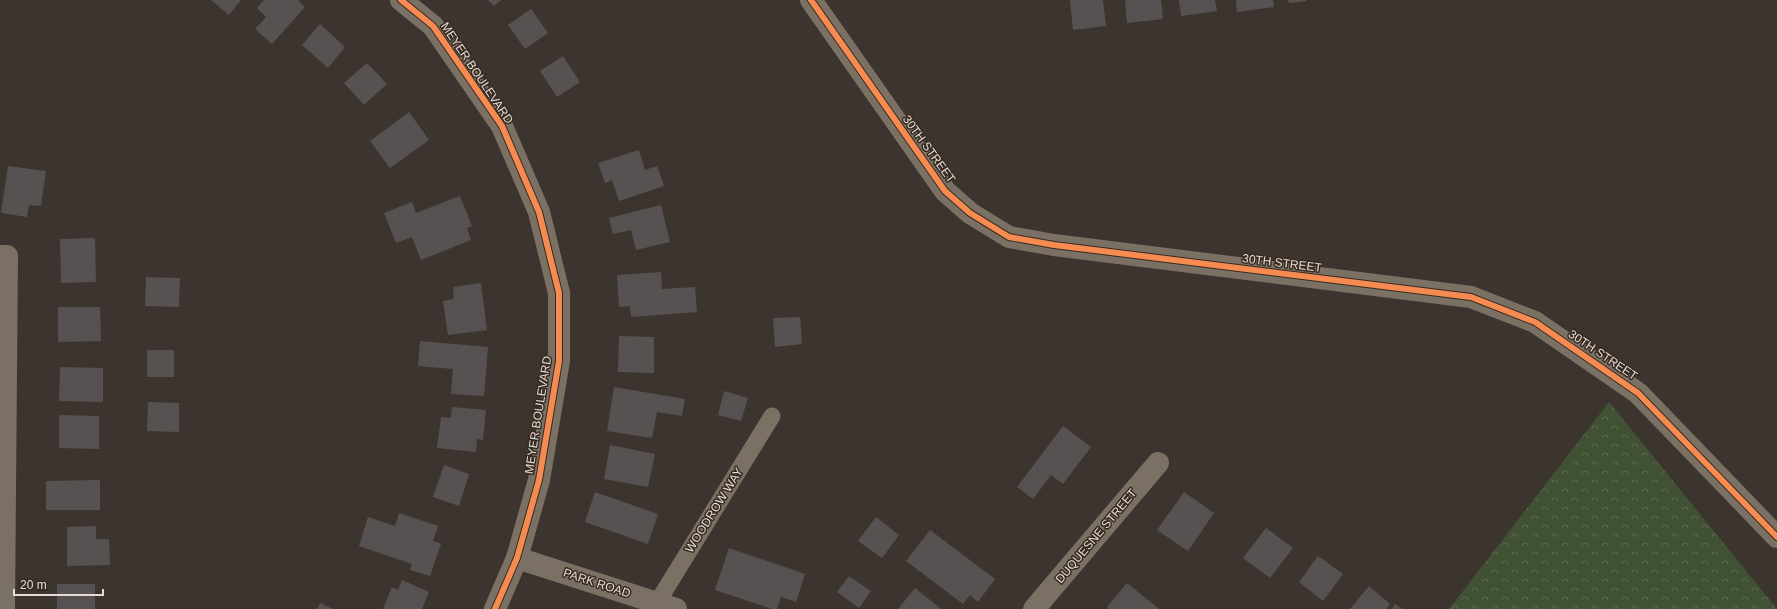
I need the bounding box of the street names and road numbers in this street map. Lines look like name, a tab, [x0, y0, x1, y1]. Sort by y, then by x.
street label: MEYER BOULEVARD	[438, 20, 516, 127]
street label: 30TH STREET	[900, 113, 959, 186]
street label: 30TH STREET	[1241, 251, 1323, 275]
street label: 30TH STREET	[1566, 327, 1641, 384]
street label: MEYER BOULEVARD	[522, 355, 554, 475]
street label: WOODROW WAY	[682, 465, 746, 555]
street label: DUQUESNE STREET	[1052, 486, 1140, 586]
street label: PARK ROAD	[562, 566, 633, 601]

